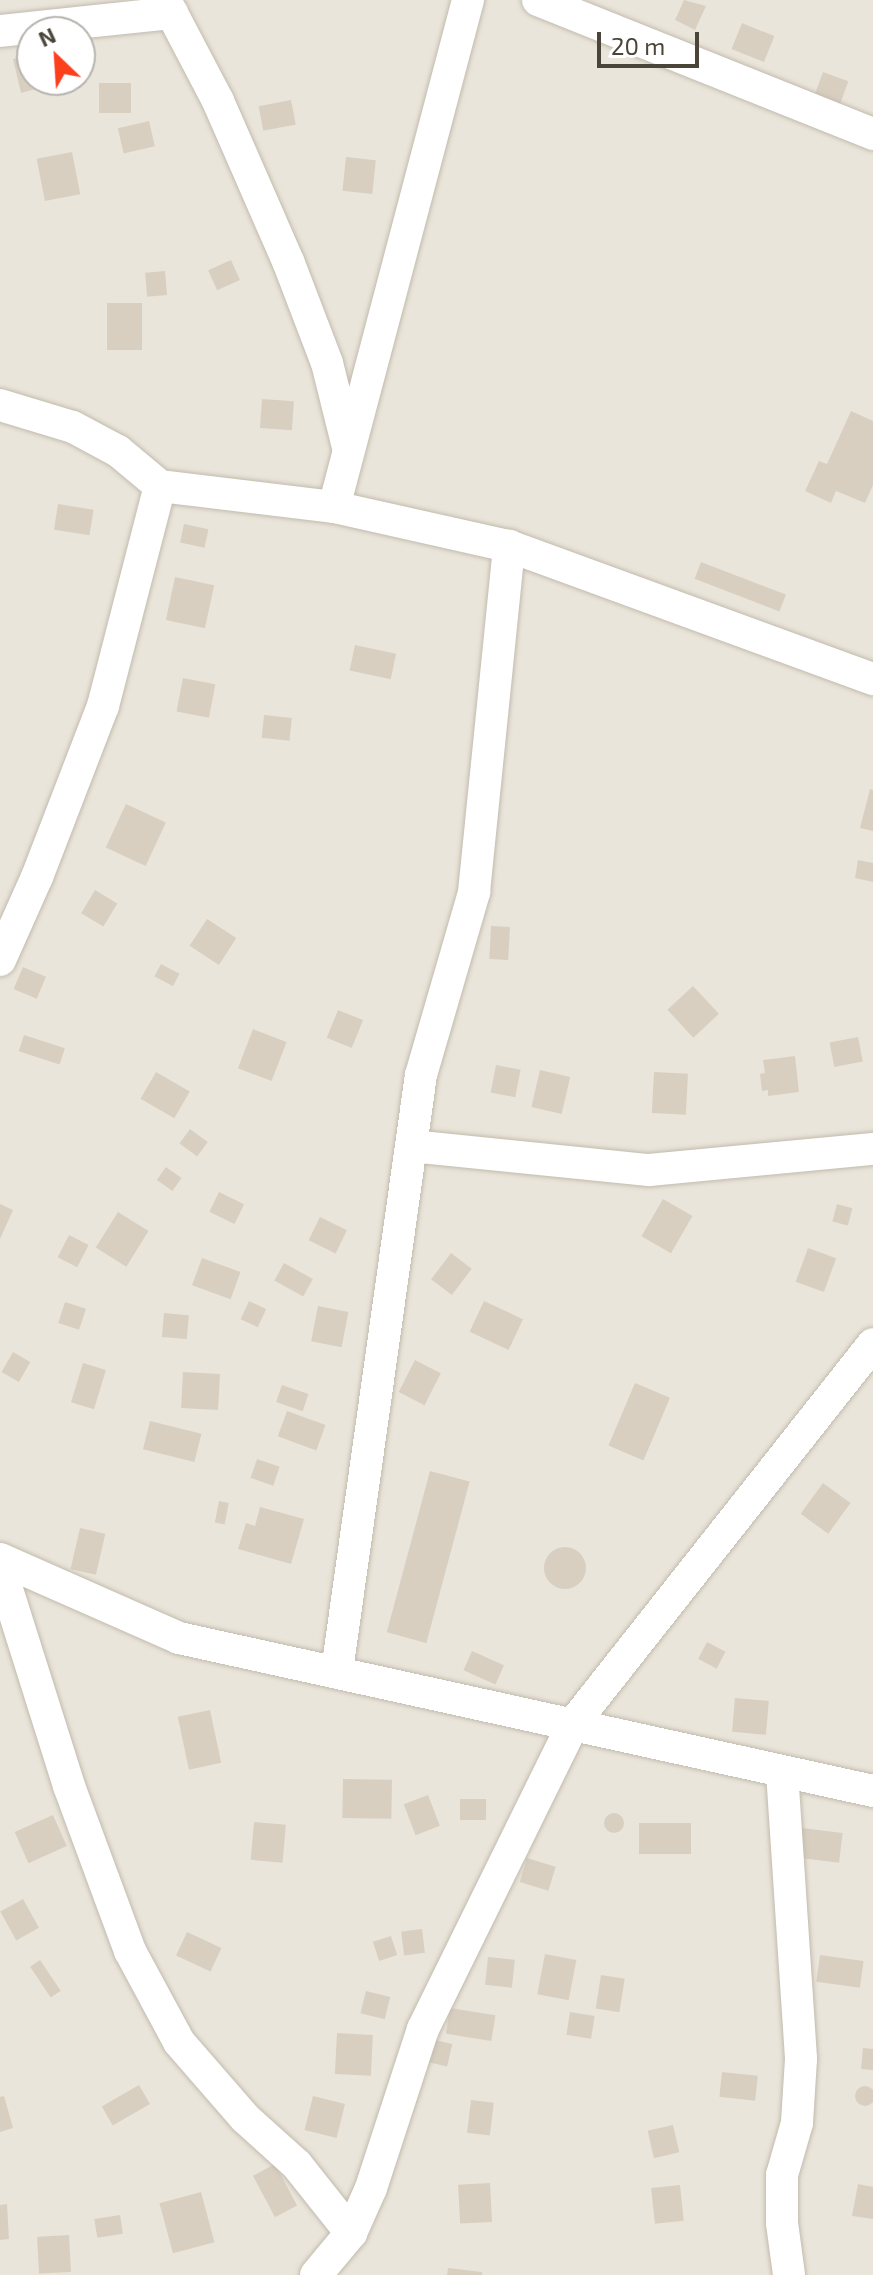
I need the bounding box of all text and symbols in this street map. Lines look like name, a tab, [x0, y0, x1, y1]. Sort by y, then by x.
north arrow	[16, 16, 96, 96]
scale bar	[601, 16, 703, 66]
text: N	[34, 21, 59, 51]
text: 20 m	[611, 31, 665, 60]

